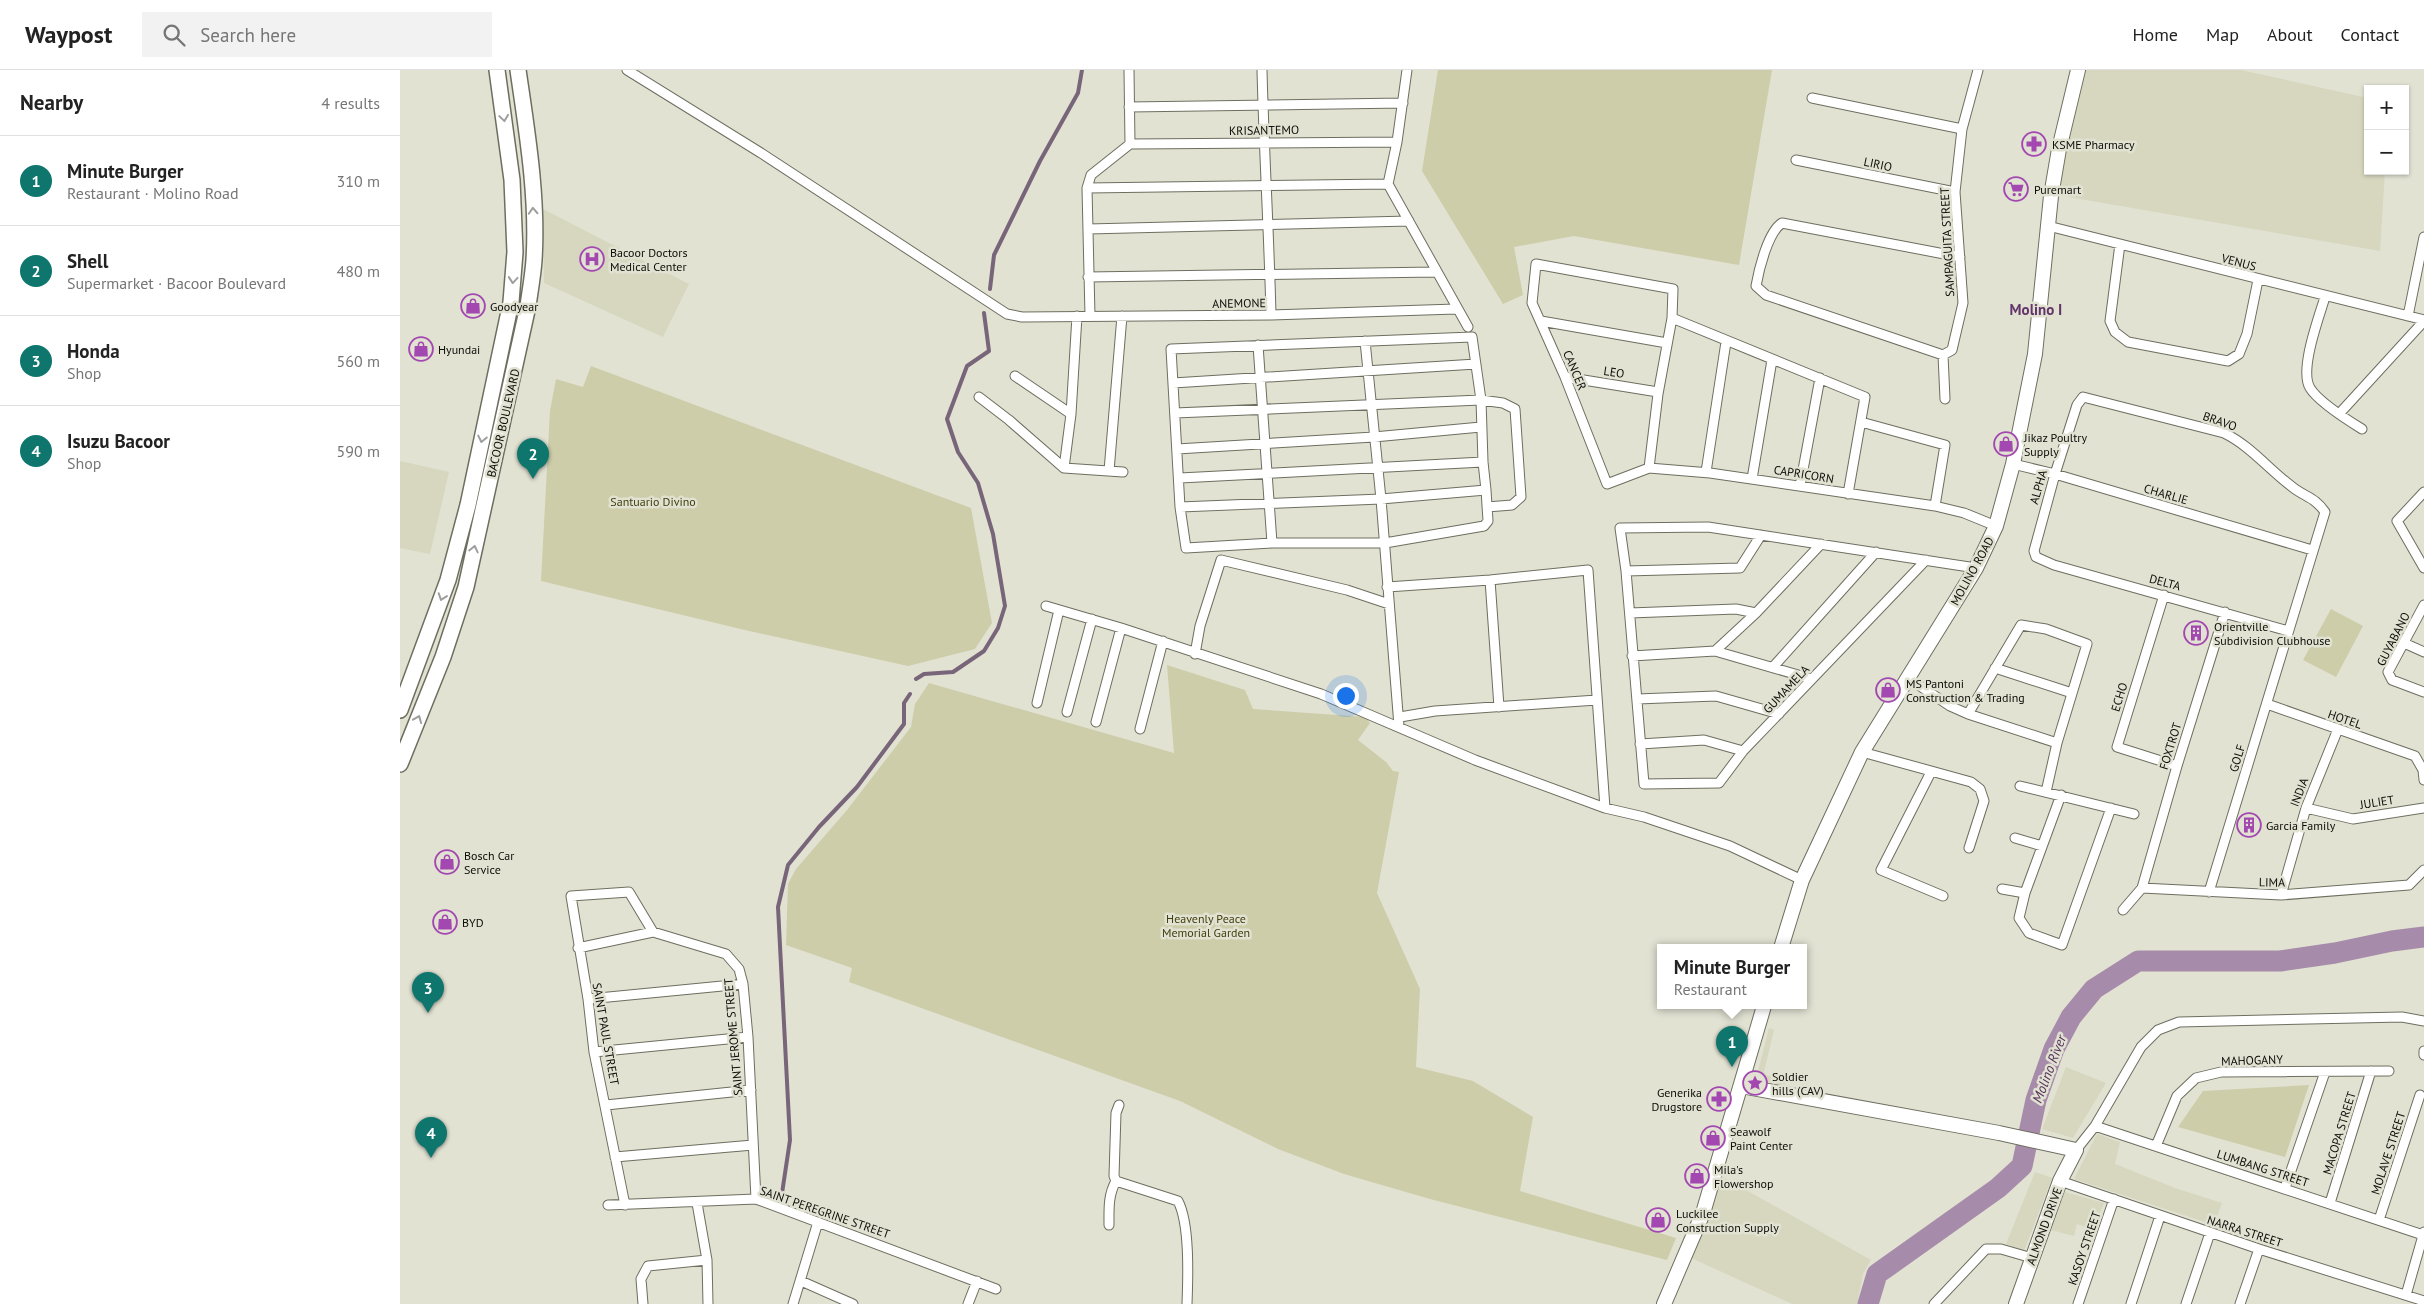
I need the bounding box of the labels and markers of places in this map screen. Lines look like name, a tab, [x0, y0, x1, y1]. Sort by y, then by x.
pharmacy icon: KSME Pharmacy	[2021, 131, 2047, 157]
place label: KSME Pharmacy	[2052, 137, 2135, 152]
supermarket icon: Puremart	[2003, 176, 2029, 202]
place label: Puremart	[2034, 182, 2081, 197]
place label: Bacoor Doctors Medical Center	[610, 245, 687, 274]
hospital icon: Bacoor Doctors Medical Center	[579, 246, 605, 272]
shop icon: Goodyear	[460, 293, 486, 319]
place label: Goodyear	[490, 299, 538, 314]
shop icon: Hyundai	[408, 336, 434, 362]
place label: Hyundai	[438, 342, 480, 357]
place label: Jikaz Poultry Supply	[2023, 430, 2087, 459]
shop icon: Jikaz Poultry Supply	[1993, 431, 2019, 457]
pin: 2	[517, 438, 549, 479]
place label: Orientville Subdivision Clubhouse	[2214, 619, 2330, 648]
building icon: Orientville Subdivision Clubhouse	[2183, 620, 2209, 646]
place label: MS Pantoni Construction & Trading	[1906, 676, 2025, 705]
shop icon: MS Pantoni Construction & Trading	[1875, 677, 1901, 703]
building icon: Garcia Family	[2236, 812, 2262, 838]
place label: Garcia Family	[2266, 818, 2336, 833]
place label: Bosch Car Service	[464, 848, 514, 877]
shop icon: Bosch Car Service	[434, 849, 460, 875]
shop icon: BYD	[432, 909, 458, 935]
place label: BYD	[462, 915, 484, 930]
pin: 3	[412, 972, 444, 1013]
pin: 1	[1716, 1026, 1748, 1067]
place label: Soldier hills (CAV)	[1772, 1069, 1824, 1098]
place icon: Soldier hills (CAV)	[1742, 1070, 1768, 1096]
place label: Generika Drugstore	[1652, 1085, 1702, 1114]
pharmacy icon: Generika Drugstore	[1706, 1086, 1732, 1112]
pin: 4	[415, 1117, 447, 1158]
place label: Seawolf Paint Center	[1730, 1124, 1793, 1153]
shop icon: Seawolf Paint Center	[1700, 1125, 1726, 1151]
place label: Mila's Flowershop	[1714, 1162, 1773, 1191]
shop icon: Mila's Flowershop	[1684, 1163, 1710, 1189]
place label: Luckilee Construction Supply	[1676, 1206, 1779, 1235]
shop icon: Luckilee Construction Supply	[1645, 1207, 1671, 1233]

